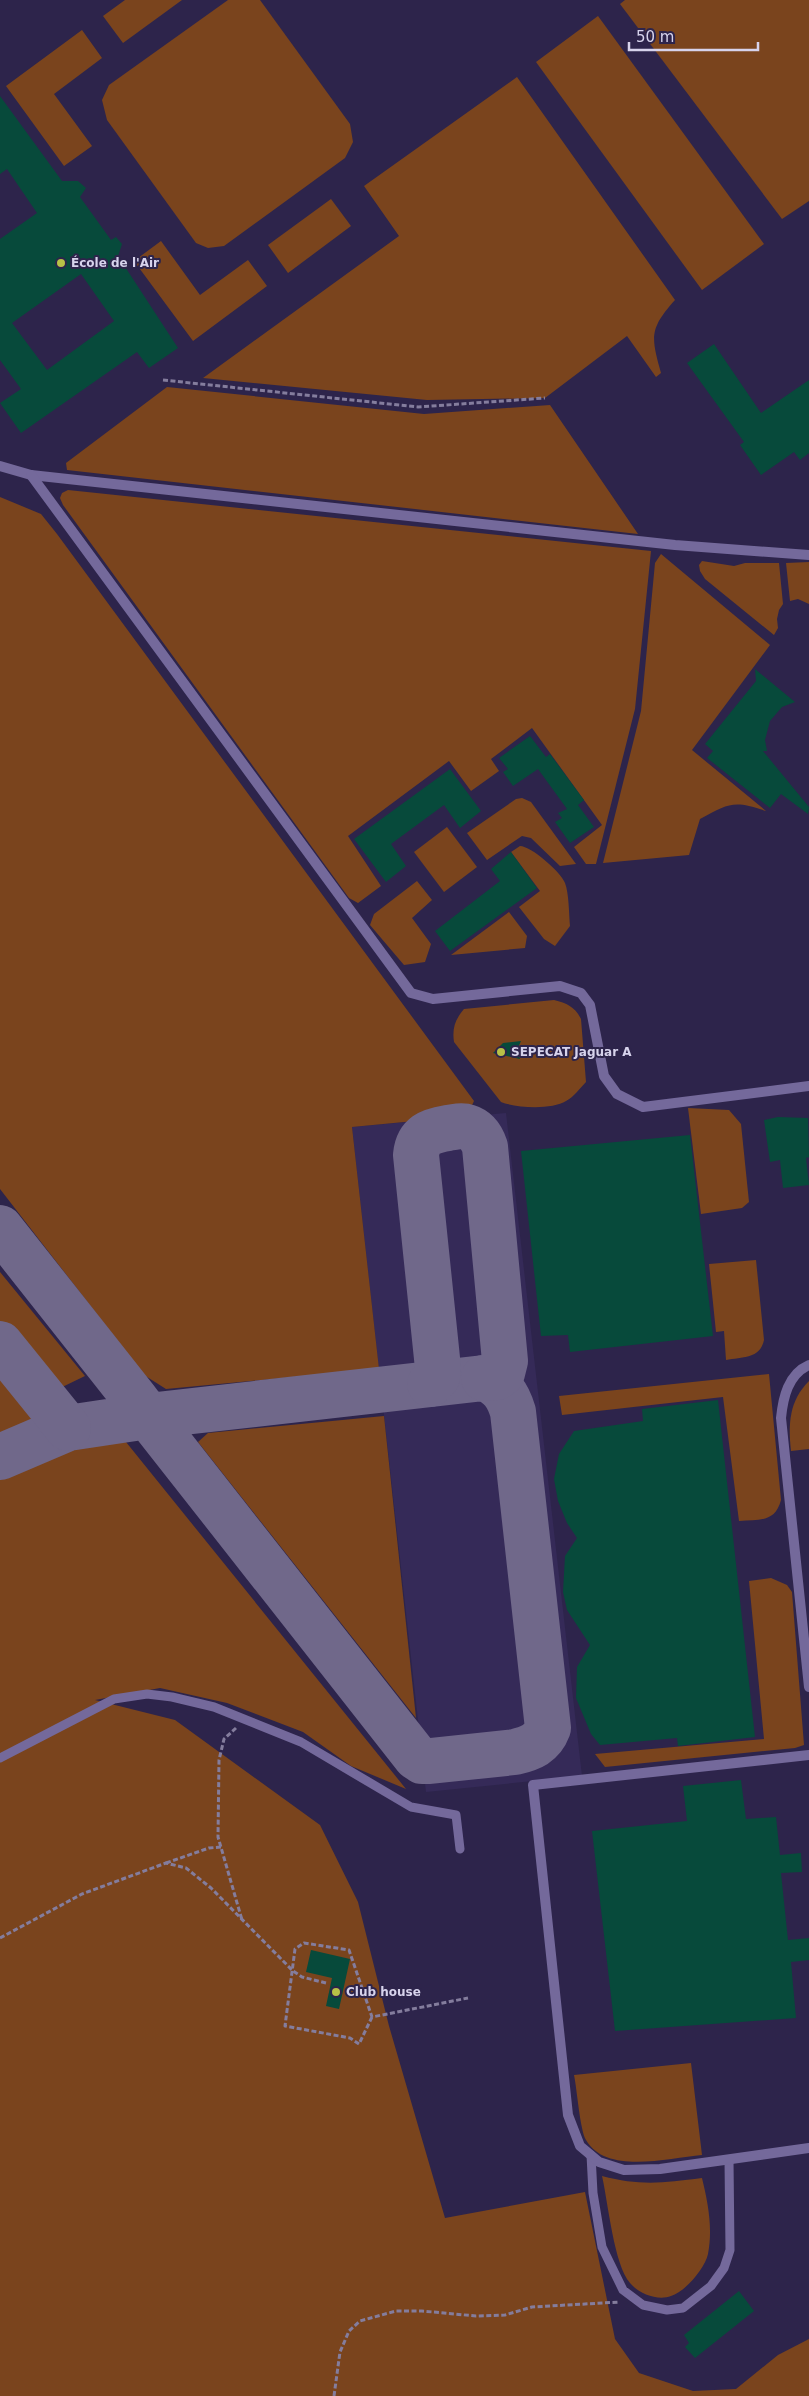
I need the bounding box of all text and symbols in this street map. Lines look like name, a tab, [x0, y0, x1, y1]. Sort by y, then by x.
scale bar	[629, 20, 758, 52]
text: 50 m	[636, 28, 674, 46]
place label: École de l'Air	[71, 255, 159, 270]
marker: École de l'Air	[55, 257, 67, 269]
place label: SEPECAT Jaguar A	[511, 1045, 632, 1059]
marker: SEPECAT Jaguar A	[495, 1046, 507, 1058]
place label: Club house	[346, 1985, 421, 1999]
marker: Club house	[330, 1986, 342, 1998]

